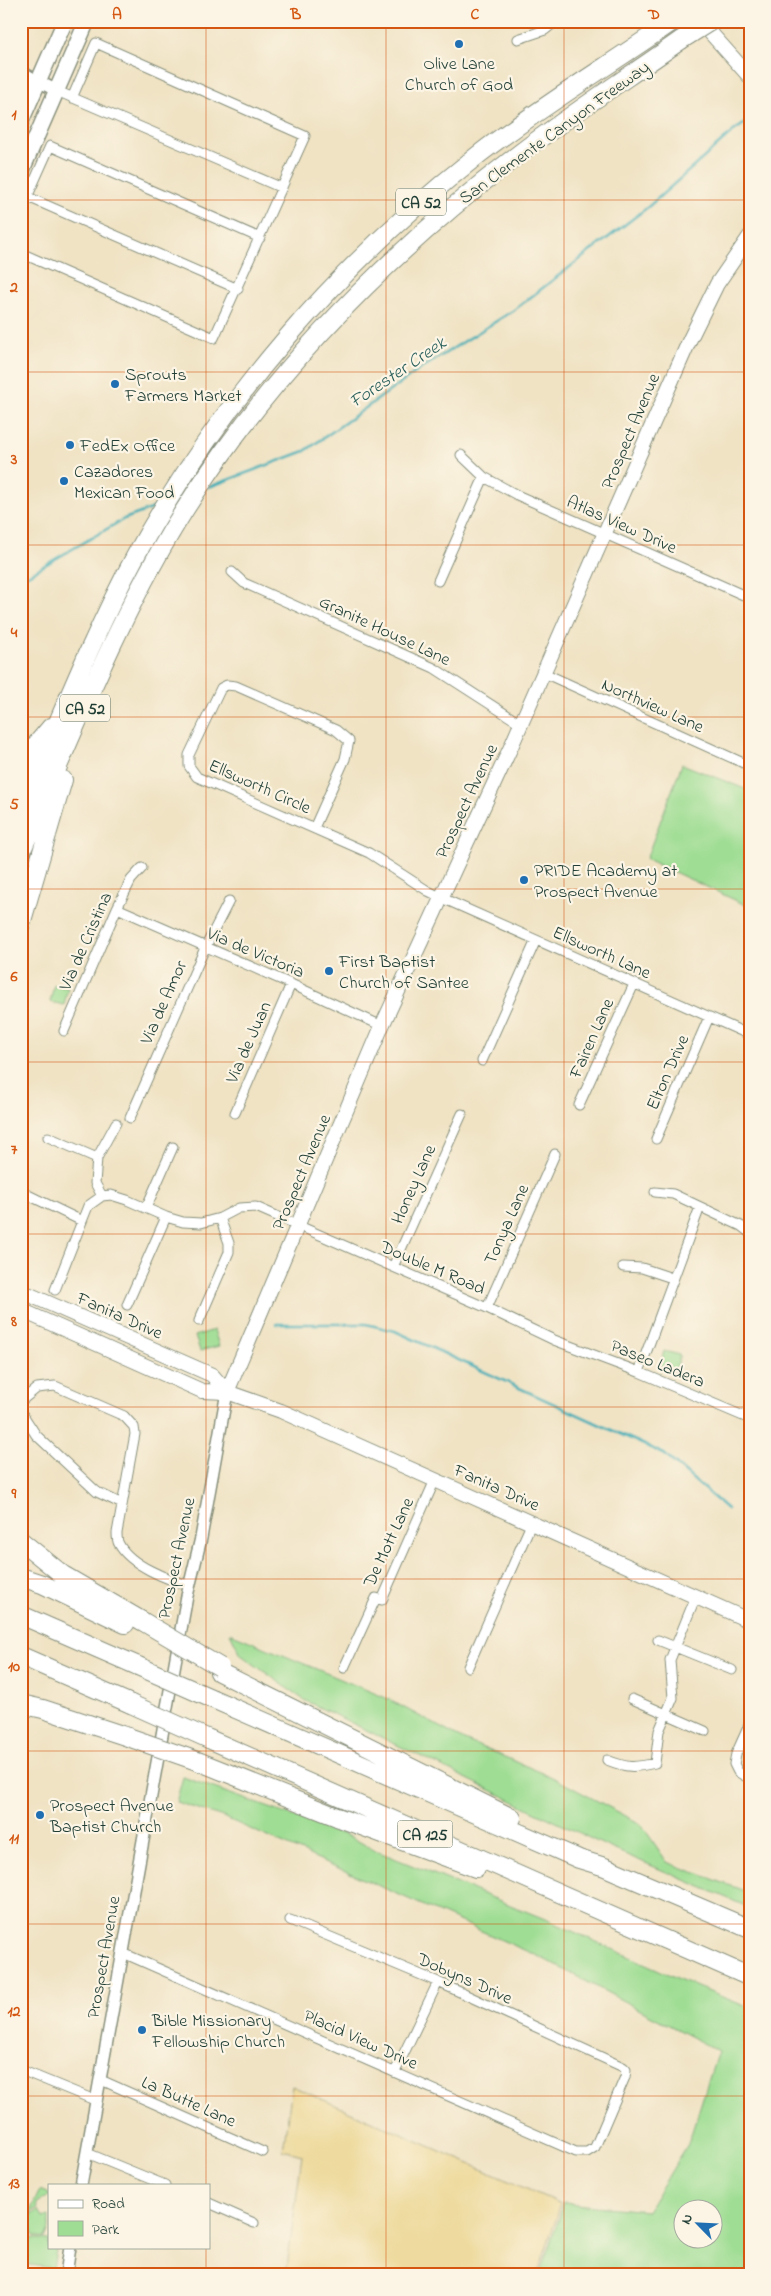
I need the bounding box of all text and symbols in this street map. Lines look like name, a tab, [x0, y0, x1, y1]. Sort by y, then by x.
text: A	[112, 3, 122, 27]
text: B	[290, 3, 302, 27]
text: C	[471, 3, 480, 27]
text: D	[647, 3, 660, 27]
marker: Olive Lane Church of God	[453, 38, 465, 50]
place label: Olive Lane Church of God	[405, 52, 513, 99]
street label: San Clemente Canyon Freeway	[454, 55, 656, 212]
text: 1	[11, 103, 17, 127]
road number: CA 52	[396, 188, 446, 216]
text: 2	[9, 276, 18, 300]
water label: Forester Creek	[345, 330, 453, 416]
place label: Sprouts Farmers Market	[124, 363, 241, 410]
street label: Prospect Avenue	[596, 369, 668, 494]
marker: Sprouts Farmers Market	[109, 378, 121, 390]
place label: FedEx Office	[79, 434, 176, 460]
marker: FedEx Office	[64, 439, 76, 451]
text: 3	[10, 448, 18, 472]
place label: Cazadores Mexican Food	[74, 460, 174, 507]
marker: Cazadores Mexican Food	[58, 475, 70, 487]
street label: Atlas View Drive	[562, 490, 681, 562]
street label: Granite House Lane	[314, 590, 455, 674]
text: 4	[10, 621, 18, 645]
street label: Northview Lane	[597, 673, 708, 741]
road number: CA 52	[60, 694, 110, 721]
street label: Prospect Avenue	[430, 739, 506, 863]
street label: Ellsworth Circle	[204, 754, 315, 822]
text: 5	[9, 793, 19, 817]
place label: PRIDE Academy at Prospect Avenue	[534, 859, 677, 906]
marker: PRIDE Academy at Prospect Avenue	[518, 874, 530, 886]
street label: Via de Cristina	[53, 888, 120, 996]
street label: Via de Victoria	[201, 921, 308, 986]
street label: Ellsworth Lane	[548, 921, 655, 987]
place label: First Baptist Church of Santee	[338, 950, 470, 997]
street label: Via de Amor	[134, 956, 195, 1050]
text: 6	[9, 965, 18, 989]
marker: First Baptist Church of Santee	[323, 965, 335, 977]
street label: Fairen Lane	[563, 994, 622, 1084]
street label: Via de Juan	[220, 998, 279, 1089]
street label: Elton Drive	[641, 1030, 697, 1115]
street label: Prospect Avenue	[267, 1110, 339, 1235]
text: 7	[11, 1138, 18, 1162]
street label: Honey Lane	[386, 1140, 444, 1229]
street label: Tonya Lane	[479, 1180, 537, 1269]
street label: Double M Road	[375, 1235, 489, 1303]
street label: Fanita Drive	[71, 1286, 167, 1348]
text: 8	[10, 1310, 17, 1334]
street label: Paseo Ladera	[606, 1334, 708, 1396]
street label: Fanita Drive	[448, 1458, 544, 1520]
text: 9	[11, 1482, 17, 1506]
street label: De Mott Lane	[357, 1493, 422, 1593]
street label: Prospect Avenue	[152, 1494, 204, 1622]
text: 10	[8, 1655, 20, 1679]
place label: Prospect Avenue Baptist Church	[49, 1794, 175, 1841]
marker: Prospect Avenue Baptist Church	[34, 1809, 46, 1821]
road number: CA 125	[398, 1820, 452, 1848]
text: 11	[9, 1827, 20, 1851]
street label: Prospect Avenue	[81, 1893, 129, 2021]
street label: Dobyns Drive	[412, 1947, 517, 2013]
text: 12	[7, 2000, 21, 2024]
street label: Placid View Drive	[299, 2004, 422, 2078]
place label: Bible Missionary Fellowship Church	[151, 2009, 285, 2056]
marker: Bible Missionary Fellowship Church	[136, 2024, 148, 2036]
street label: La Butte Lane	[137, 2070, 241, 2136]
text: 13	[8, 2172, 20, 2196]
legend	[48, 2184, 210, 2248]
text: Road	[92, 2193, 125, 2215]
north arrow	[674, 2198, 724, 2248]
text: N	[676, 2211, 699, 2228]
text: Park	[92, 2219, 120, 2241]

